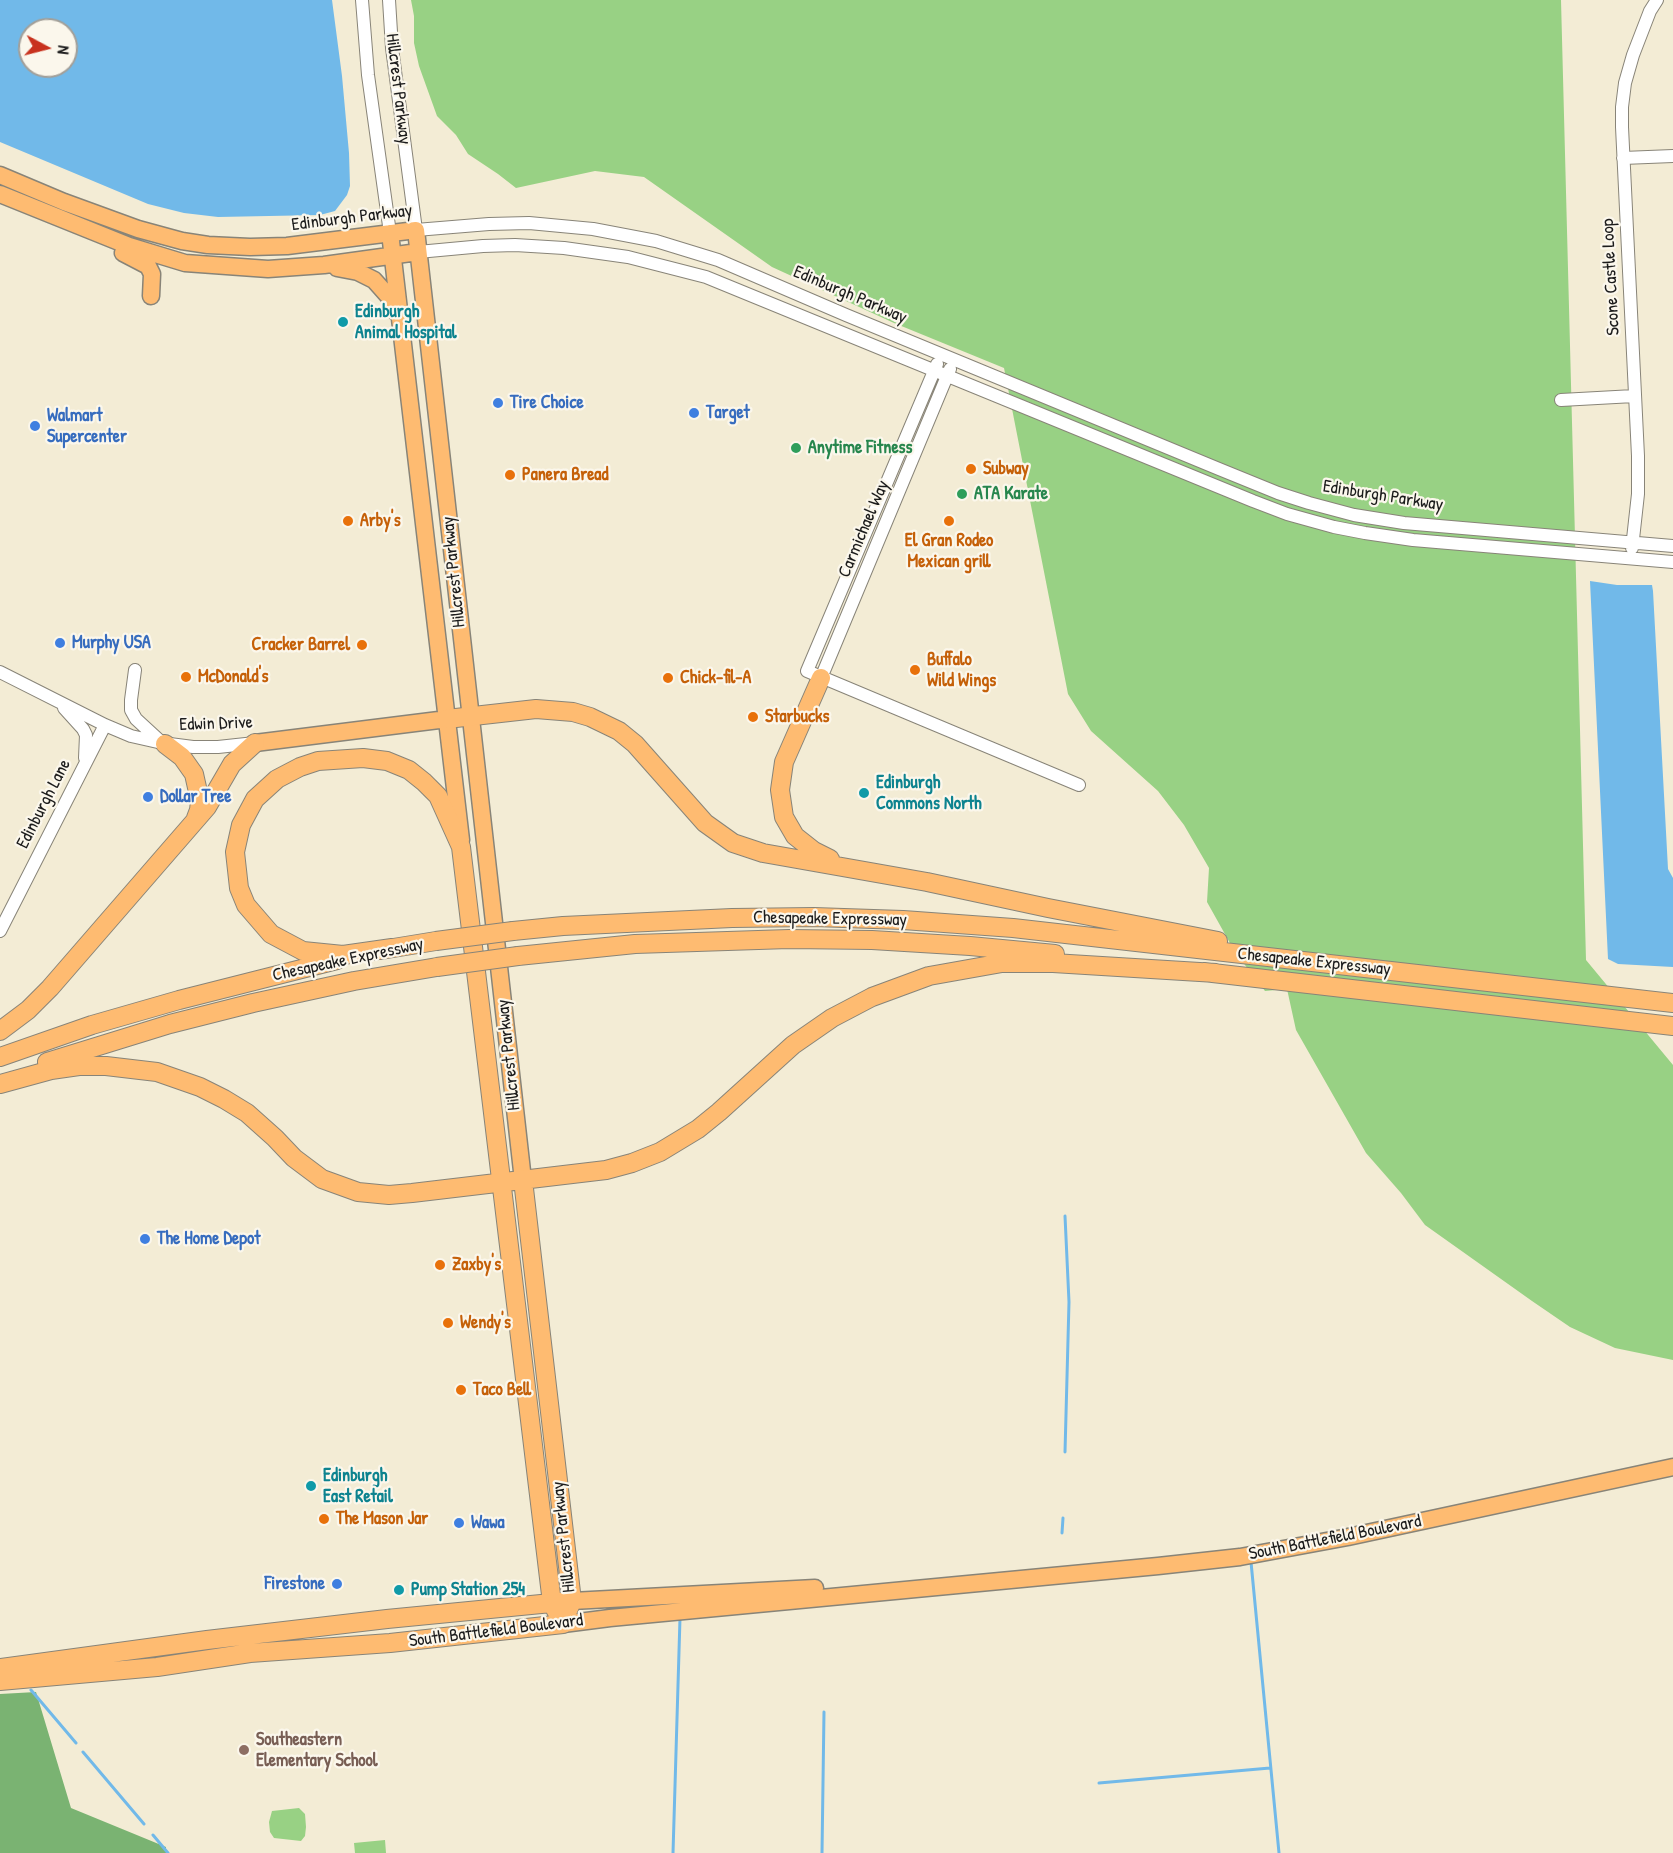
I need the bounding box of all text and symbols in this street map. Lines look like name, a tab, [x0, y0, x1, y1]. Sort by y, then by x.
north arrow	[18, 18, 78, 78]
street label: Hillcrest Parkway	[380, 32, 416, 146]
text: N	[52, 44, 75, 56]
street label: Edinburgh Parkway	[290, 200, 414, 236]
street label: Scone Castle Loop	[1597, 218, 1625, 336]
street label: Edinburgh Parkway	[790, 261, 910, 329]
place label: Edinburgh Animal Hospital	[355, 301, 457, 344]
marker: Edinburgh Animal Hospital	[336, 315, 350, 329]
place label: Tire Choice	[510, 392, 584, 414]
marker: Tire Choice	[491, 396, 505, 410]
place label: Target	[706, 402, 750, 424]
place label: Walmart Supercenter	[47, 405, 127, 448]
marker: Target	[687, 406, 701, 420]
marker: Walmart Supercenter	[28, 419, 42, 433]
place label: Anytime Fitness	[808, 437, 912, 459]
marker: Anytime Fitness	[789, 441, 803, 455]
place label: Subway	[983, 458, 1029, 480]
marker: Subway	[964, 462, 978, 476]
place label: Panera Bread	[522, 464, 608, 486]
marker: Panera Bread	[503, 468, 517, 482]
street label: Edinburgh Parkway	[1321, 476, 1445, 516]
street label: Carmichael Way	[834, 477, 894, 581]
place label: ATA Karate	[974, 483, 1048, 505]
marker: ATA Karate	[955, 487, 969, 501]
place label: Arby's	[360, 510, 401, 532]
marker: Arby's	[341, 514, 355, 528]
marker: El Gran Rodeo Mexican grill	[942, 514, 956, 528]
street label: Hillcrest Parkway	[437, 515, 471, 629]
place label: El Gran Rodeo Mexican grill	[905, 530, 993, 572]
place label: Murphy USA	[72, 632, 151, 654]
place label: Cracker Barrel	[251, 634, 350, 656]
marker: Murphy USA	[53, 636, 67, 650]
marker: Cracker Barrel	[355, 638, 369, 652]
place label: Buffalo Wild Wings	[927, 649, 996, 692]
marker: Buffalo Wild Wings	[908, 663, 922, 677]
place label: McDonald's	[198, 666, 268, 688]
place label: Chick-fil-A	[680, 667, 751, 689]
marker: McDonald's	[179, 670, 193, 684]
marker: Chick-fil-A	[661, 671, 675, 685]
place label: Starbucks	[765, 706, 829, 728]
marker: Starbucks	[746, 710, 760, 724]
street label: Edwin Drive	[179, 712, 253, 736]
street label: Edinburgh Lane	[12, 756, 76, 852]
place label: Edinburgh Commons North	[876, 772, 982, 814]
place label: Dollar Tree	[160, 786, 231, 808]
marker: Edinburgh Commons North	[857, 786, 871, 800]
marker: Dollar Tree	[141, 790, 155, 804]
street label: Chesapeake Expressway	[753, 907, 907, 931]
street label: Chesapeake Expressway	[270, 933, 426, 987]
street label: Chesapeake Expressway	[1236, 943, 1392, 981]
street label: Hillcrest Parkway	[492, 998, 526, 1112]
place label: The Home Depot	[157, 1228, 260, 1250]
marker: The Home Depot	[138, 1232, 152, 1246]
place label: Zaxby's	[452, 1254, 501, 1276]
marker: Zaxby's	[433, 1258, 447, 1272]
place label: Wendy's	[460, 1312, 511, 1334]
marker: Wendy's	[441, 1316, 455, 1330]
place label: Taco Bell	[473, 1379, 531, 1401]
marker: Taco Bell	[454, 1383, 468, 1397]
place label: Edinburgh East Retail	[323, 1465, 393, 1508]
marker: Edinburgh East Retail	[304, 1479, 318, 1493]
street label: Hillcrest Parkway	[547, 1480, 581, 1594]
place label: The Mason Jar	[336, 1508, 428, 1530]
street label: South Battlefield Boulevard	[1247, 1511, 1423, 1565]
marker: The Mason Jar	[317, 1512, 331, 1526]
place label: Wawa	[471, 1512, 505, 1534]
marker: Wawa	[452, 1516, 466, 1530]
place label: Firestone	[264, 1573, 325, 1595]
marker: Firestone	[330, 1577, 344, 1591]
place label: Pump Station 254	[411, 1579, 525, 1601]
marker: Pump Station 254	[392, 1583, 406, 1597]
street label: South Battlefield Boulevard	[408, 1610, 584, 1652]
place label: Southeastern Elementary School	[256, 1729, 377, 1772]
marker: Southeastern Elementary School	[237, 1743, 251, 1757]

